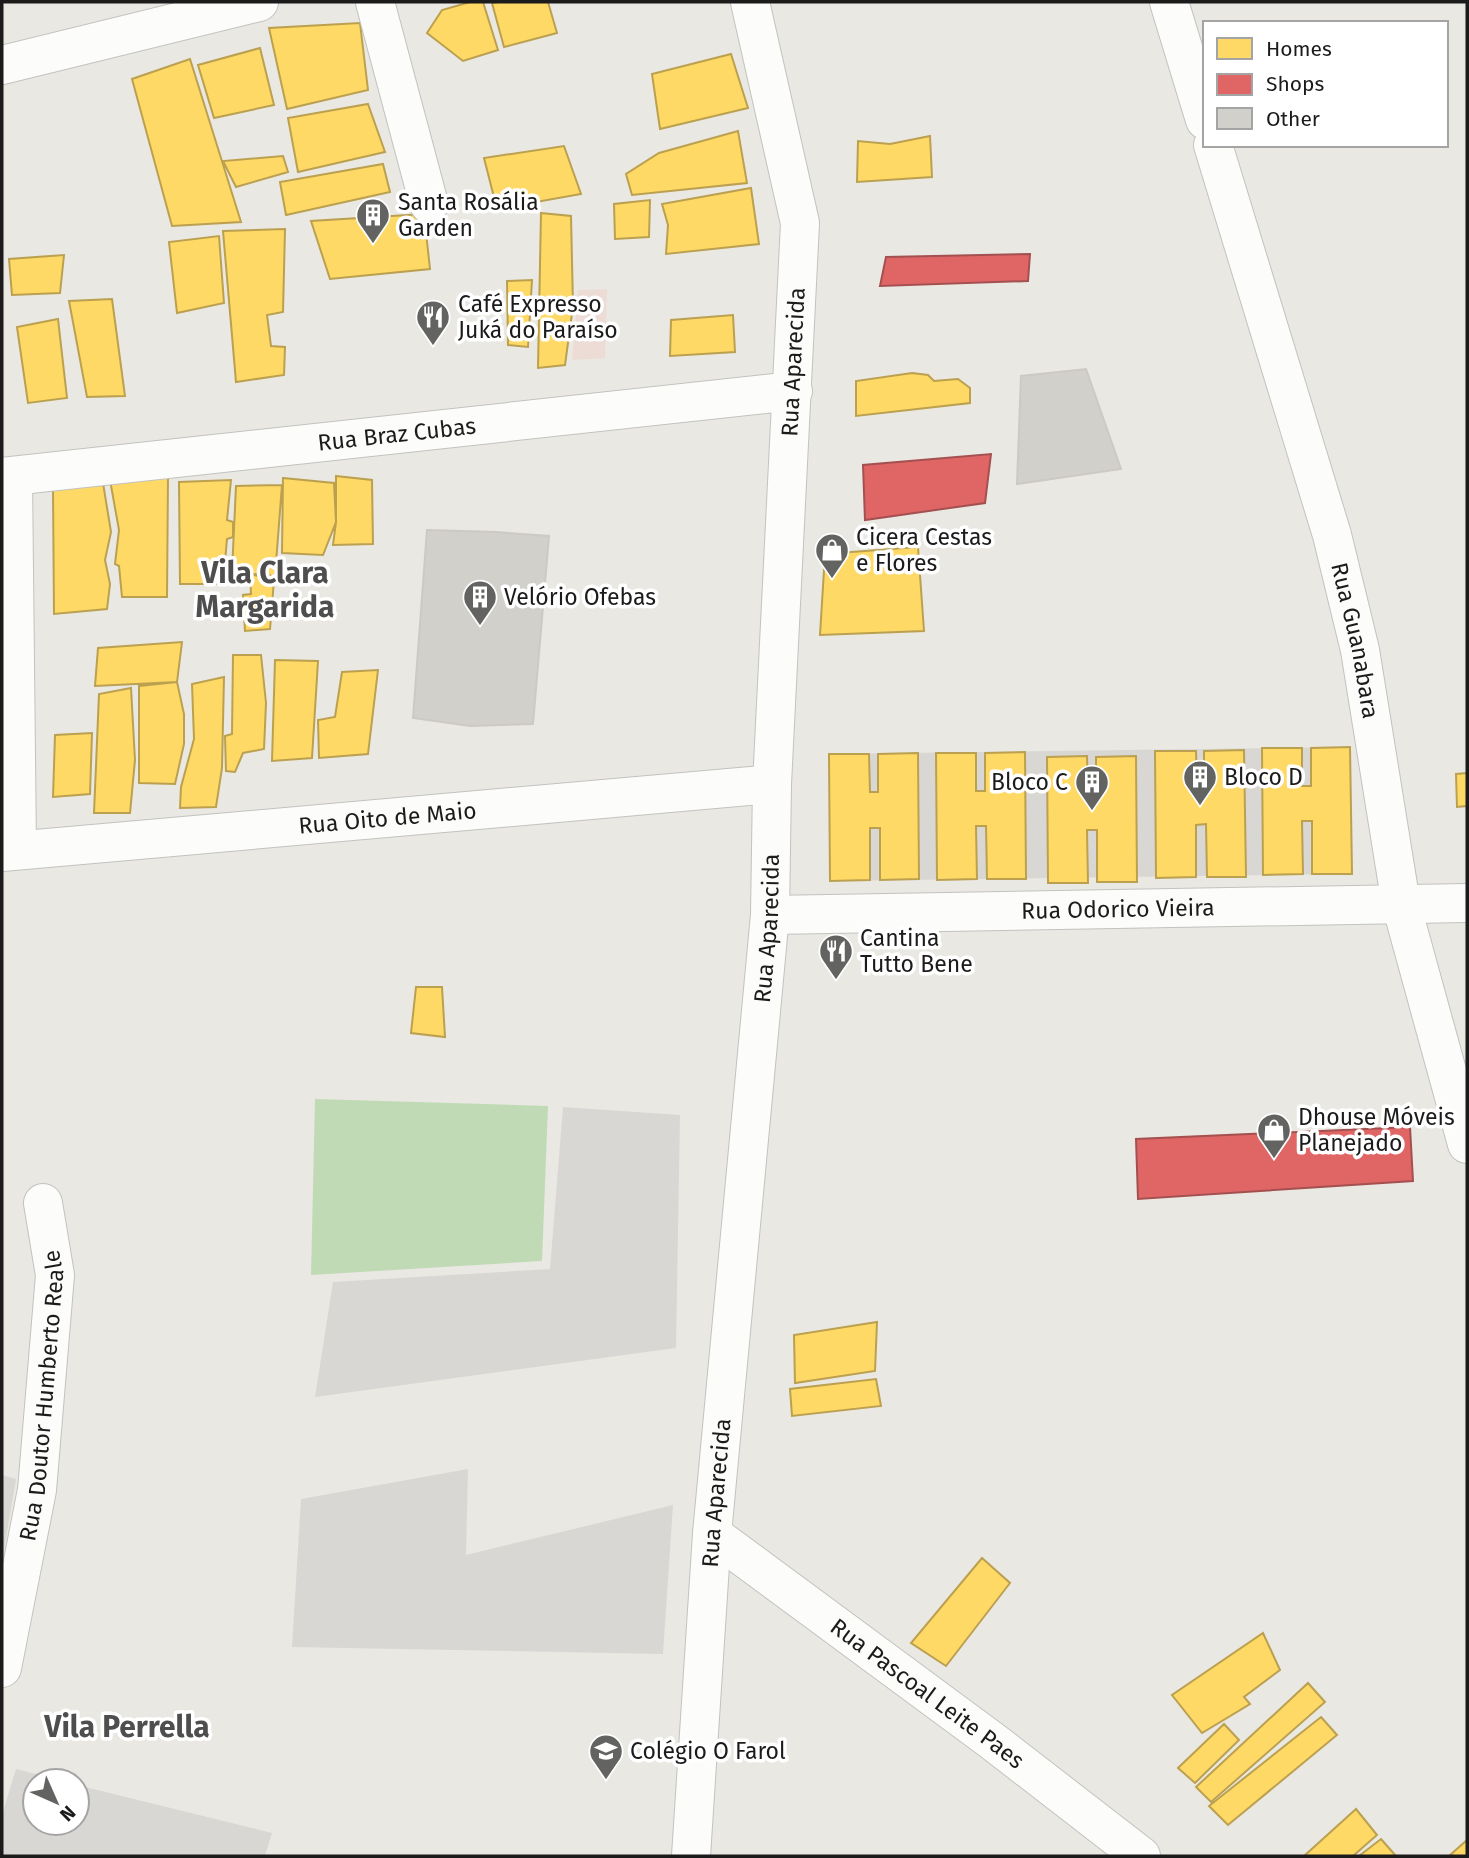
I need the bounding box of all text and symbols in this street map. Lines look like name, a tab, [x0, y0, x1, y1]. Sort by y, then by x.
legend	[1203, 21, 1448, 147]
text: Homes	[1266, 36, 1332, 62]
text: Shops	[1266, 71, 1324, 97]
text: Other	[1266, 106, 1320, 132]
place label: Santa Rosália Garden	[398, 188, 539, 242]
building icon: Santa Rosália Garden	[354, 196, 392, 245]
street label: Rua Aparecida	[775, 287, 811, 437]
place label: Café Expresso Juká do Paraíso	[458, 290, 618, 344]
restaurant icon: Café Expresso Juká do Paraíso	[414, 298, 452, 347]
street label: Rua Braz Cubas	[316, 412, 477, 457]
place label: Cicera Cestas e Flores	[856, 523, 992, 577]
shop icon: Cicera Cestas e Flores	[813, 531, 851, 580]
district label: Vila Clara Margarida	[196, 555, 334, 625]
street label: Rua Guanabara	[1325, 560, 1385, 721]
building icon: Velório Ofebas	[461, 578, 499, 627]
place label: Velório Ofebas	[504, 583, 656, 611]
building icon: Bloco D	[1181, 758, 1219, 807]
building icon: Bloco C	[1073, 763, 1111, 812]
place label: Bloco D	[1224, 763, 1303, 791]
place label: Bloco C	[991, 768, 1068, 796]
street label: Rua Oito de Maio	[297, 796, 478, 840]
street label: Rua Aparecida	[748, 853, 785, 1004]
street label: Rua Odorico Vieira	[1021, 893, 1215, 925]
place label: Cantina Tutto Bene	[860, 924, 973, 978]
restaurant icon: Cantina Tutto Bene	[817, 932, 855, 981]
place label: Dhouse Móveis Planejado	[1298, 1103, 1455, 1157]
shop icon: Dhouse Móveis Planejado	[1255, 1111, 1293, 1160]
street label: Rua Doutor Humberto Reale	[13, 1248, 69, 1543]
street label: Rua Aparecida	[696, 1417, 737, 1568]
street label: Rua Pascoal Leite Paes	[825, 1612, 1030, 1775]
district label: Vila Perrella	[43, 1709, 210, 1745]
school or university icon: Colégio O Farol	[587, 1732, 625, 1781]
place label: Colégio O Farol	[630, 1737, 786, 1765]
north arrow	[21, 1767, 91, 1837]
text: N	[55, 1801, 80, 1826]

